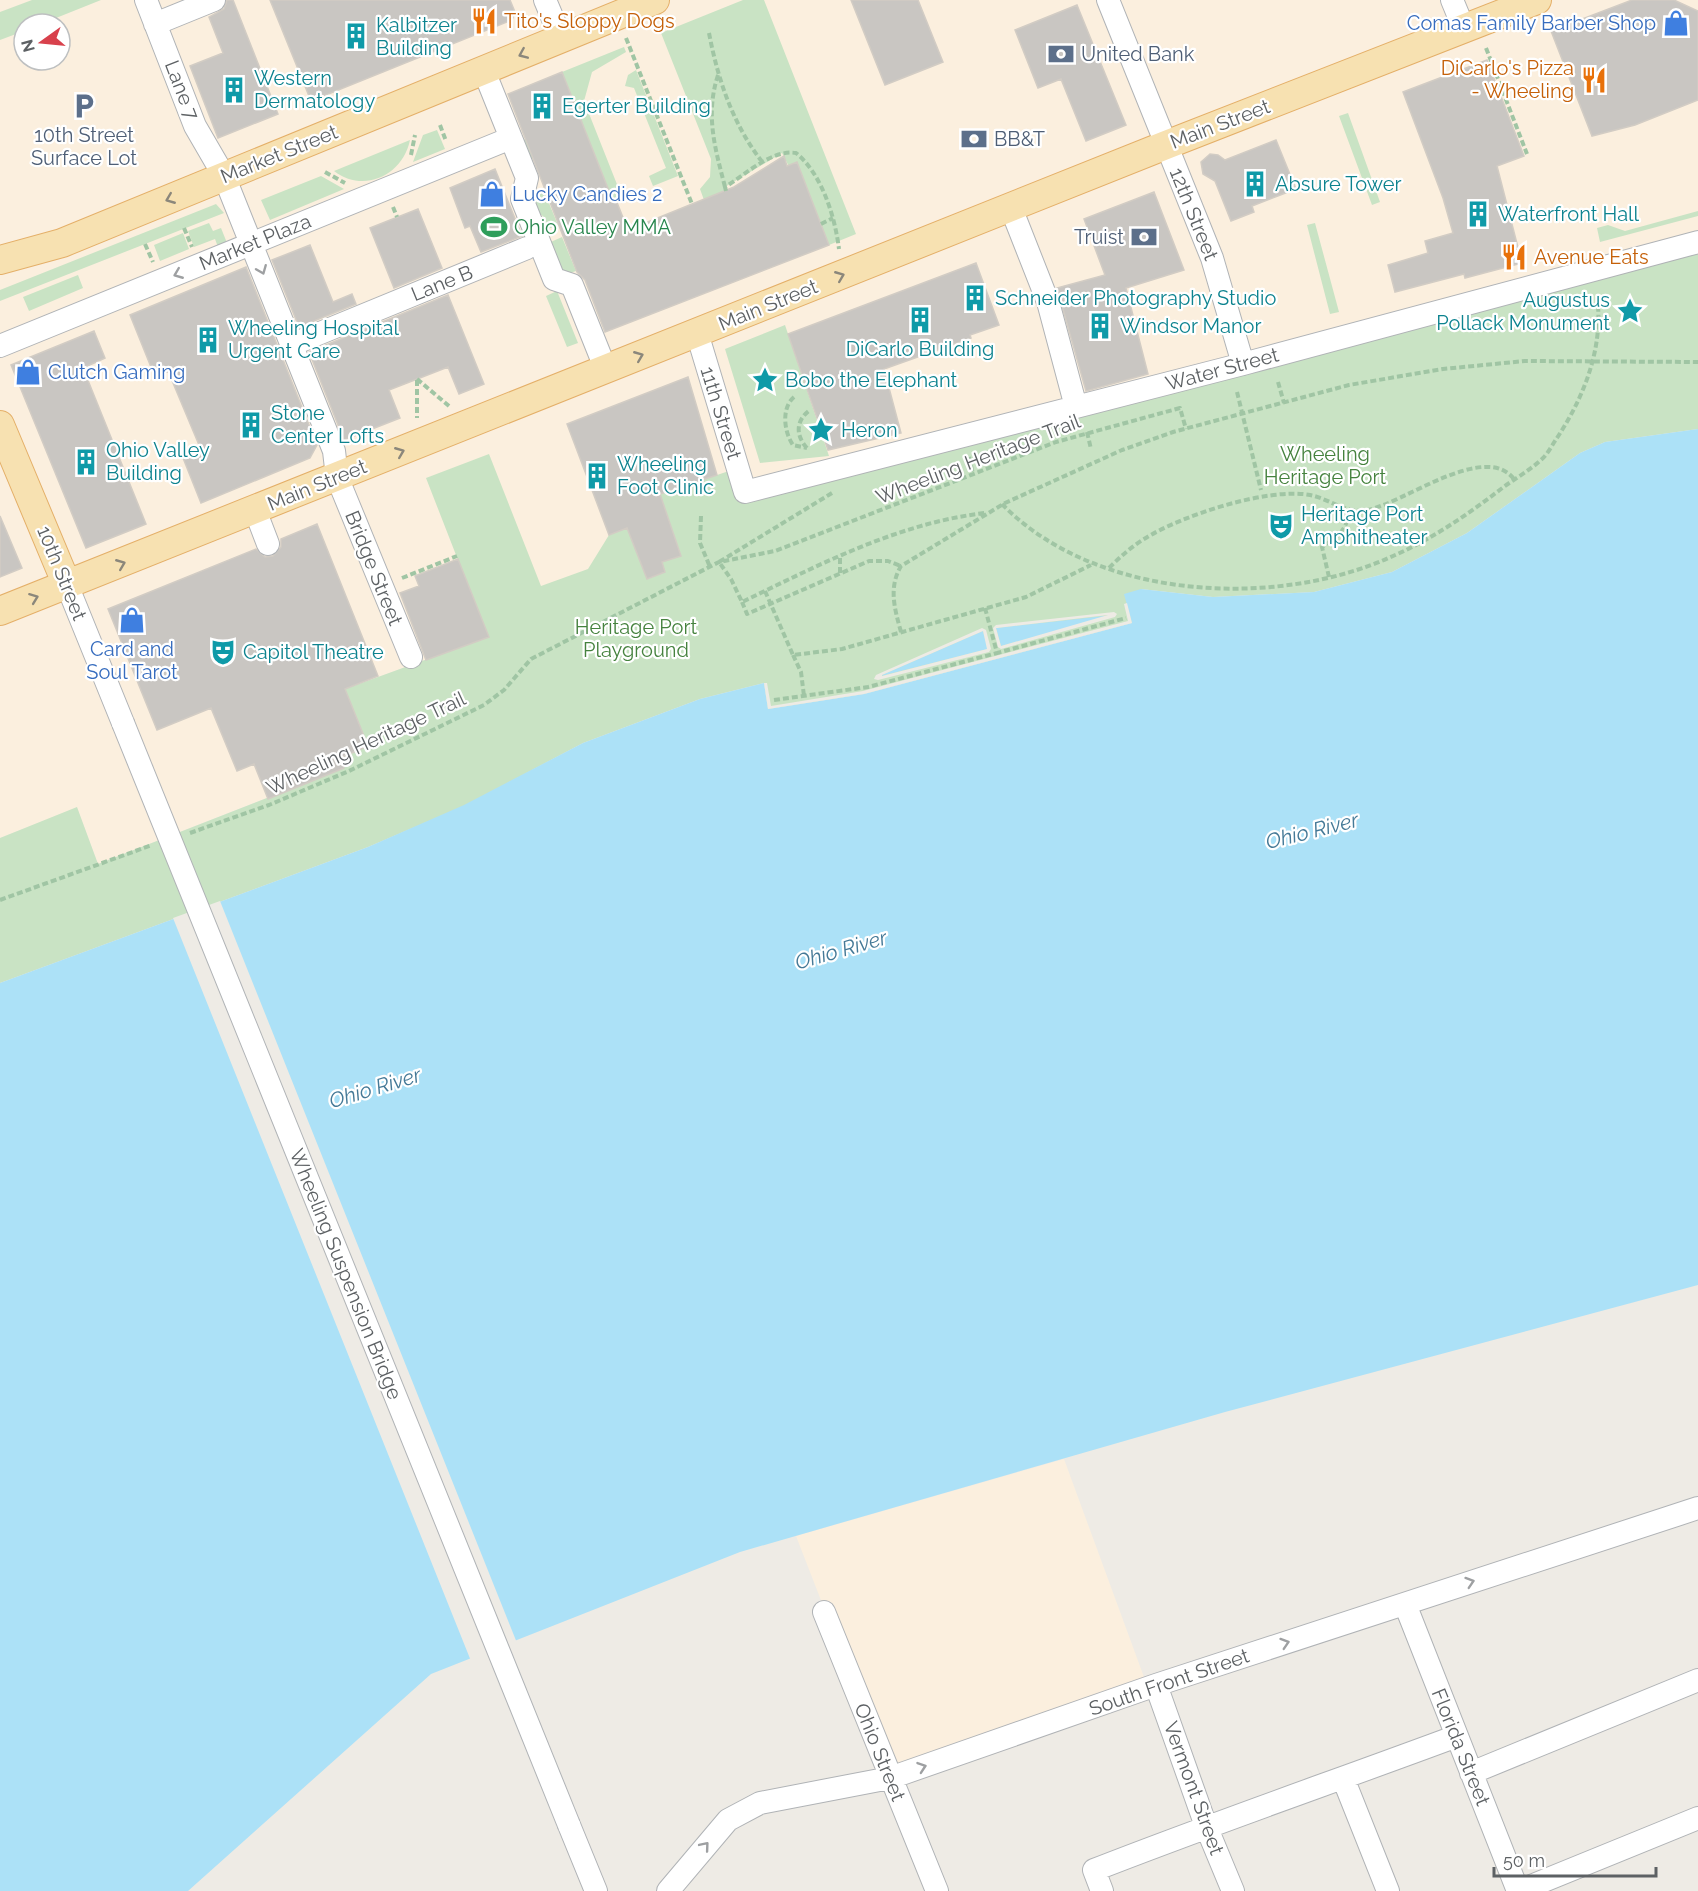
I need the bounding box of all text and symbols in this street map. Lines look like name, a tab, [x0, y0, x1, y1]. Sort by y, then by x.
restaurant icon: Tito's Sloppy Dogs	[469, 6, 499, 36]
shop icon: Comas Family Barber Shop	[1661, 8, 1691, 38]
place label: Tito's Sloppy Dogs	[504, 9, 675, 33]
place label: Comas Family Barber Shop	[1407, 11, 1656, 35]
north arrow	[12, 12, 72, 72]
place label: Kalbitzer Building	[376, 13, 457, 60]
building icon: Kalbitzer Building	[341, 21, 371, 51]
text: N	[17, 37, 39, 54]
bank icon: United Bank	[1046, 39, 1076, 69]
place label: United Bank	[1081, 42, 1195, 66]
one-way arrow	[519, 47, 530, 59]
place label: DiCarlo's Pizza - Wheeling	[1441, 56, 1574, 103]
street label: Lane 7	[160, 57, 204, 123]
restaurant icon: DiCarlo's Pizza - Wheeling	[1579, 65, 1609, 95]
place label: Western Dermatology	[254, 66, 375, 113]
building icon: Western Dermatology	[219, 75, 249, 105]
parking icon: 10th Street Surface Lot	[69, 91, 99, 121]
building icon: Egerter Building	[527, 91, 557, 121]
place label: Egerter Building	[562, 94, 711, 118]
street label: Main Street	[1167, 94, 1274, 154]
street label: Market Street	[217, 119, 341, 188]
place label: 10th Street Surface Lot	[31, 123, 137, 170]
bank icon: BB&T	[959, 124, 989, 154]
place label: BB&T	[994, 127, 1045, 151]
street label: 12th Street	[1165, 164, 1224, 264]
building icon: Absure Tower	[1240, 169, 1270, 199]
place label: Absure Tower	[1275, 172, 1402, 196]
shop icon: Lucky Candies 2	[477, 179, 507, 209]
place label: Lucky Candies 2	[512, 182, 663, 206]
one-way arrow	[165, 192, 176, 204]
building icon: Waterfront Hall	[1463, 199, 1493, 229]
place label: Waterfront Hall	[1498, 202, 1640, 226]
street label: Market Plaza	[196, 209, 314, 275]
sports icon: Ohio Valley MMA	[479, 212, 509, 242]
place label: Ohio Valley MMA	[514, 215, 672, 239]
bank icon: Truist	[1129, 222, 1159, 252]
place label: Truist	[1074, 225, 1124, 249]
restaurant icon: Avenue Eats	[1499, 242, 1529, 272]
place label: Avenue Eats	[1534, 245, 1649, 269]
street label: Lane B	[408, 260, 476, 306]
one-way arrow	[254, 264, 267, 275]
one-way arrow	[173, 267, 184, 279]
one-way arrow	[834, 271, 845, 283]
street label: Main Street	[715, 274, 821, 336]
building icon: Schneider Photography Studio	[960, 283, 990, 313]
place label: Schneider Photography Studio	[995, 286, 1276, 310]
place label: Augustus Pollack Monument	[1436, 288, 1610, 335]
place icon: Augustus Pollack Monument	[1615, 296, 1645, 326]
building icon: DiCarlo Building	[905, 305, 935, 335]
building icon: Windsor Manor	[1085, 311, 1115, 341]
place label: Windsor Manor	[1120, 314, 1262, 338]
place label: Wheeling Hospital Urgent Care	[228, 316, 399, 363]
building icon: Wheeling Hospital Urgent Care	[193, 325, 223, 355]
place label: DiCarlo Building	[846, 337, 994, 361]
street label: Water Street	[1163, 342, 1281, 396]
one-way arrow	[633, 351, 644, 363]
shop icon: Clutch Gaming	[13, 357, 43, 387]
place label: Clutch Gaming	[48, 360, 185, 384]
street label: 11th Street	[695, 364, 747, 463]
place icon: Bobo the Elephant	[750, 365, 780, 395]
place label: Bobo the Elephant	[785, 368, 958, 392]
place label: Stone Center Lofts	[271, 401, 384, 448]
street label: Wheeling Heritage Trail	[872, 409, 1084, 509]
building icon: Stone Center Lofts	[236, 410, 266, 440]
place icon: Heron	[806, 415, 836, 445]
place label: Heron	[841, 418, 898, 442]
place label: Ohio Valley Building	[106, 438, 210, 485]
park label: Wheeling Heritage Port	[1264, 442, 1386, 489]
building icon: Ohio Valley Building	[71, 447, 101, 477]
one-way arrow	[394, 447, 405, 459]
place label: Wheeling Foot Clinic	[617, 452, 714, 499]
street label: Main Street	[264, 454, 370, 516]
building icon: Wheeling Foot Clinic	[582, 461, 612, 491]
place label: Heritage Port Amphitheater	[1301, 502, 1427, 549]
street label: Bridge Street	[340, 507, 408, 629]
theatre icon: Heritage Port Amphitheater	[1266, 511, 1296, 541]
street label: 10th Street	[32, 522, 92, 624]
one-way arrow	[116, 558, 126, 571]
one-way arrow	[27, 593, 38, 605]
shop icon: Card and Soul Tarot	[117, 605, 147, 635]
park label: Heritage Port Playground	[575, 615, 697, 662]
place label: Card and Soul Tarot	[86, 637, 178, 684]
theatre icon: Capitol Theatre	[208, 637, 238, 667]
place label: Capitol Theatre	[243, 640, 384, 664]
street label: Wheeling Heritage Trail	[263, 686, 470, 800]
water label: Ohio River	[1263, 807, 1362, 854]
water label: Ohio River	[792, 924, 891, 975]
water label: Ohio River	[326, 1061, 425, 1113]
street label: Wheeling Suspension Bridge	[285, 1145, 407, 1403]
one-way arrow	[1464, 1577, 1475, 1590]
one-way arrow	[1279, 1638, 1290, 1650]
street label: South Front Street	[1086, 1643, 1253, 1721]
street label: Florida Street	[1427, 1685, 1496, 1809]
street label: Ohio Street	[849, 1700, 911, 1805]
street label: Vermont Street	[1159, 1718, 1229, 1858]
one-way arrow	[916, 1762, 927, 1775]
scale bar	[1494, 1840, 1656, 1878]
one-way arrow	[698, 1842, 709, 1853]
text: 50 m	[1503, 1850, 1545, 1871]

